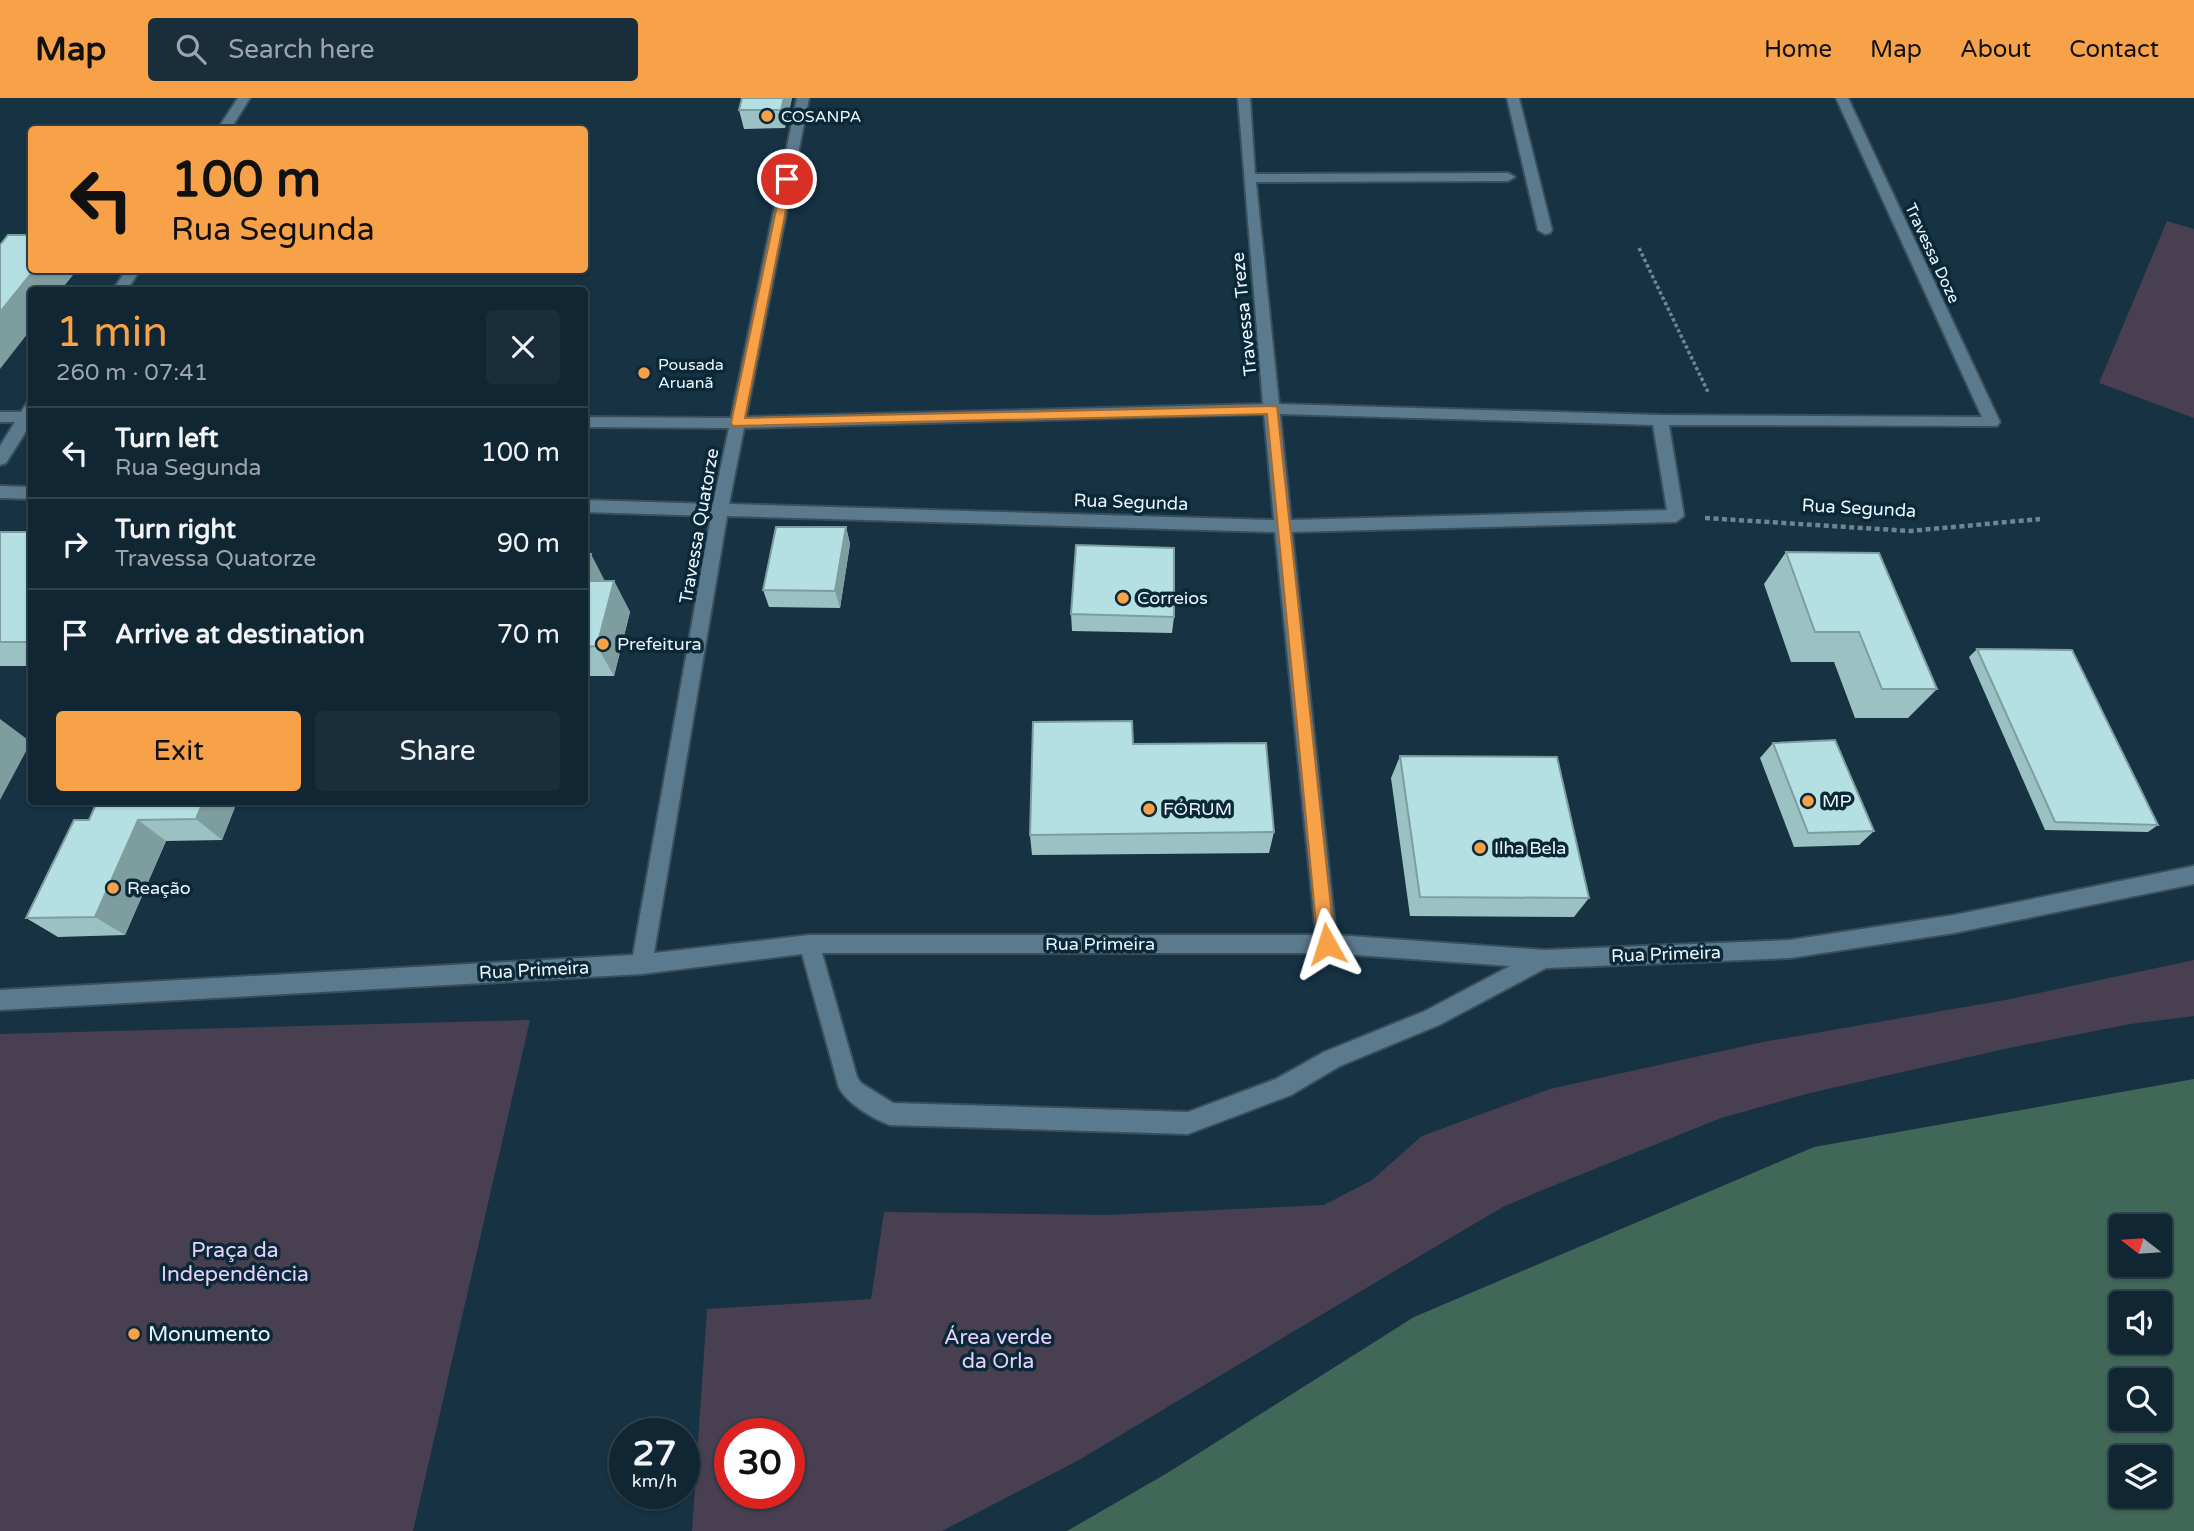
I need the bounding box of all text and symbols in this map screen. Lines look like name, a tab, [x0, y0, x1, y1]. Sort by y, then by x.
search box	[148, 18, 638, 81]
text: Map	[35, 30, 106, 69]
icon: search	[172, 30, 210, 68]
text: Search here	[228, 34, 374, 65]
text: Home	[1764, 35, 1832, 64]
text: Map	[1870, 35, 1922, 64]
text: About	[1960, 35, 2031, 64]
text: Contact	[2069, 35, 2159, 64]
place label: COSANPA	[781, 107, 861, 127]
marker: COSANPA	[759, 108, 775, 124]
pin	[757, 149, 817, 209]
text: 100 m	[171, 151, 321, 210]
icon: left	[56, 154, 147, 245]
icon: arrive	[768, 160, 806, 198]
street label: Travessa Doze	[1900, 200, 1964, 307]
text: Rua Segunda	[171, 211, 375, 249]
street label: Travessa Treze	[1227, 251, 1261, 377]
text: 1 min	[56, 307, 168, 358]
button: close	[486, 310, 560, 384]
place label: Pousada Aruanã	[658, 355, 724, 393]
text: 260 m · 07:41	[56, 359, 208, 387]
marker: Pousada Aruanã	[636, 365, 652, 381]
text: Turn left	[115, 423, 218, 454]
icon: left	[56, 434, 94, 472]
text: 100 m	[480, 437, 560, 468]
street label: Travessa Quatorze	[674, 447, 724, 605]
text: Rua Segunda	[115, 454, 261, 482]
street label: Rua Segunda	[1073, 489, 1189, 515]
street label: Rua Segunda	[1801, 494, 1917, 522]
text: Turn right	[115, 514, 236, 545]
icon: right	[56, 525, 94, 563]
text: 90 m	[497, 528, 560, 559]
text: Travessa Quatorze	[115, 545, 316, 573]
place label: Correios	[1137, 587, 1208, 609]
marker: Correios	[1115, 590, 1131, 606]
icon: arrive	[56, 616, 94, 654]
text: Arrive at destination	[115, 619, 365, 650]
text: 70 m	[497, 619, 560, 650]
place label: Prefeitura	[617, 633, 702, 655]
marker: Prefeitura	[595, 636, 611, 652]
button: Exit	[56, 711, 301, 791]
button: Share	[315, 711, 560, 791]
place label: MP	[1822, 790, 1851, 812]
marker: MP	[1800, 793, 1816, 809]
place label: FÓRUM	[1163, 798, 1232, 820]
marker: FÓRUM	[1141, 801, 1157, 817]
place label: Ilha Bela	[1494, 837, 1566, 859]
marker: Ilha Bela	[1472, 840, 1488, 856]
place label: Reação	[127, 877, 191, 899]
marker: Reação	[105, 880, 121, 896]
position arrow	[1290, 907, 1364, 981]
street label: Rua Primeira	[1045, 933, 1155, 955]
street label: Rua Primeira	[1611, 941, 1721, 967]
street label: Rua Primeira	[478, 956, 590, 984]
north arrow	[2109, 1214, 2172, 1278]
map controls	[2109, 1214, 2172, 1508]
park label: Praça da Independência	[161, 1238, 309, 1287]
button: sound	[2109, 1291, 2172, 1354]
place label: Monumento	[148, 1322, 271, 1347]
park label: Área verde da Orla	[944, 1325, 1052, 1374]
marker: Monumento	[126, 1326, 142, 1342]
button: search	[2109, 1368, 2172, 1431]
speed limit sign: 30	[714, 1418, 805, 1509]
text: 27	[633, 1433, 676, 1475]
button: layers	[2109, 1445, 2172, 1508]
text: km/h	[632, 1470, 677, 1492]

